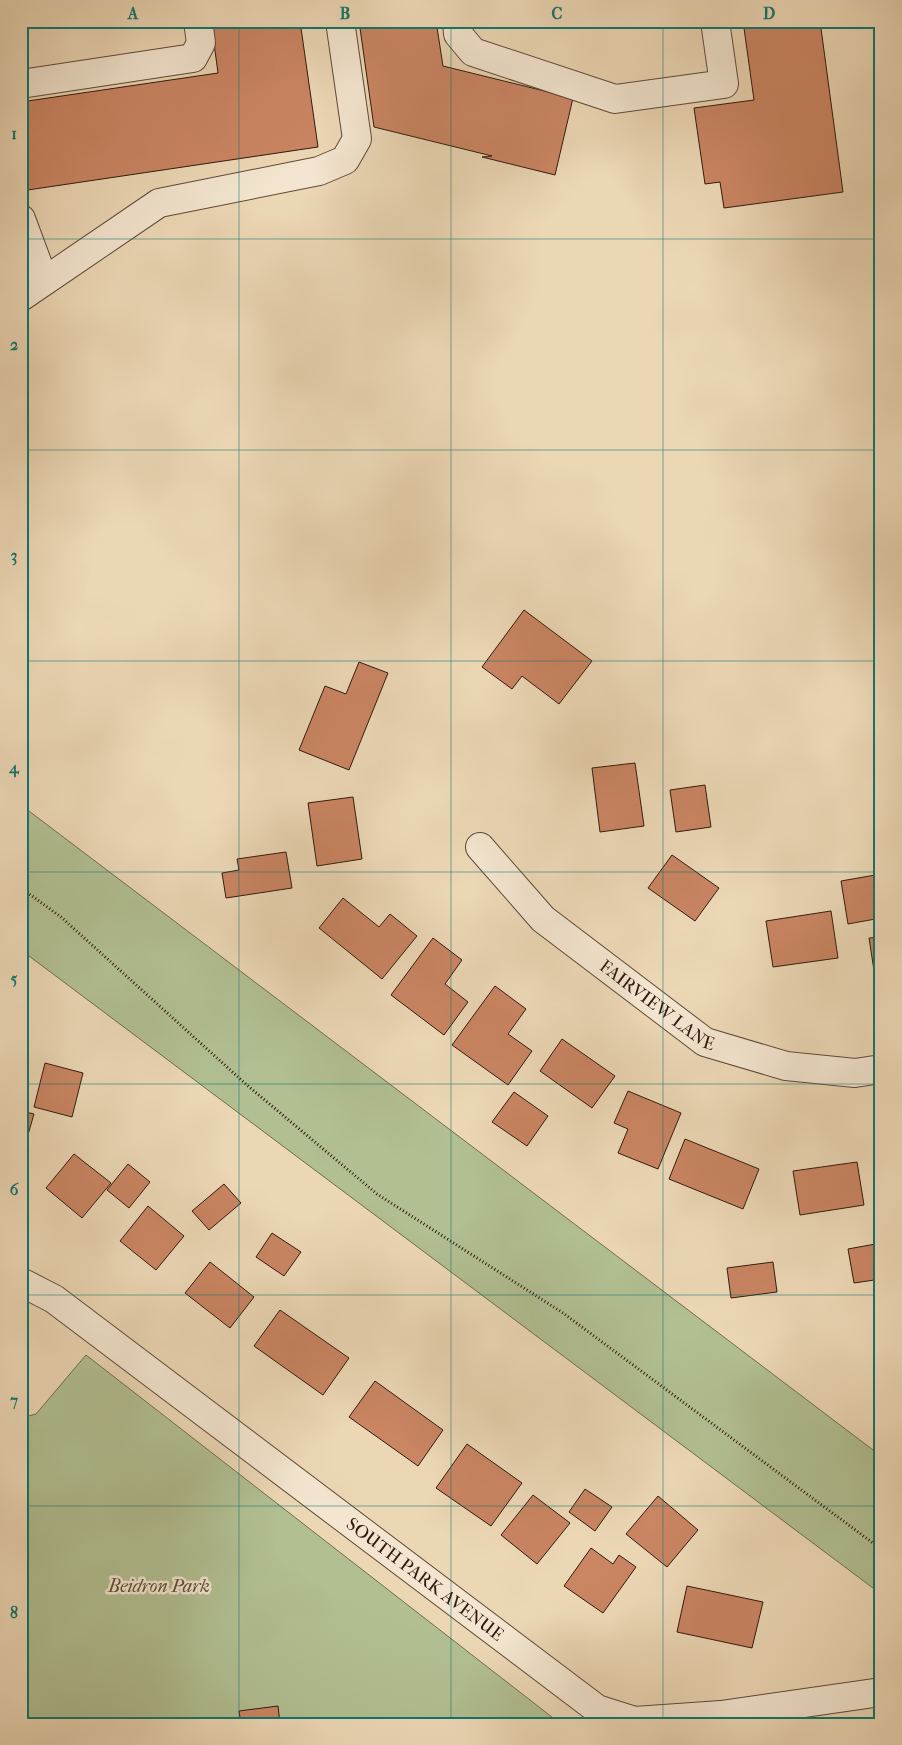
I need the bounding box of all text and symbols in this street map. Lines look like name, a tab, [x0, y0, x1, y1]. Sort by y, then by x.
text: A	[127, 4, 139, 23]
text: B	[340, 4, 350, 23]
text: C	[552, 4, 563, 23]
text: D	[763, 4, 775, 23]
text: 1	[11, 124, 17, 143]
text: 2	[10, 335, 18, 354]
text: 3	[11, 546, 17, 566]
text: 4	[8, 758, 20, 778]
street label: FAIRVIEW LANE	[595, 955, 717, 1055]
text: 5	[11, 969, 18, 988]
text: 6	[10, 1180, 19, 1199]
text: 7	[9, 1391, 18, 1410]
street label: SOUTH PARK AVENUE	[342, 1513, 508, 1645]
park label: Beidron Park	[107, 1576, 210, 1597]
text: 8	[10, 1603, 18, 1622]

